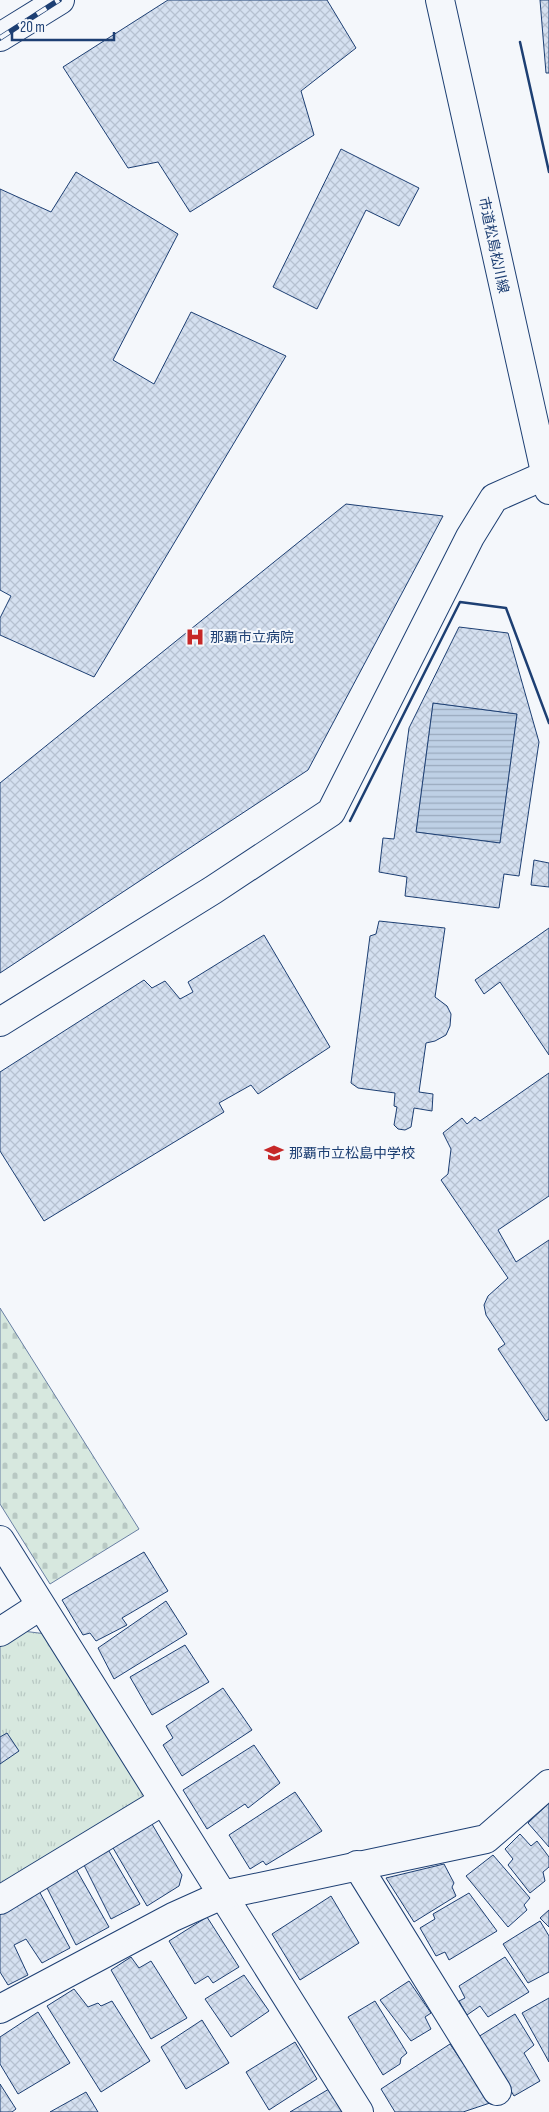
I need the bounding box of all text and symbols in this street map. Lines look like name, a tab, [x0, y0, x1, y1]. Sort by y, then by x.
scale bar	[12, 10, 115, 42]
text: 20 m	[20, 18, 45, 37]
street label: 市道松島松川線	[475, 195, 512, 295]
hospital icon: 那覇市立病院	[184, 626, 206, 648]
place label: 那覇市立病院	[210, 629, 294, 646]
school or university icon: 那覇市立松島中学校	[263, 1142, 285, 1164]
place label: 那覇市立松島中学校	[289, 1145, 415, 1162]

